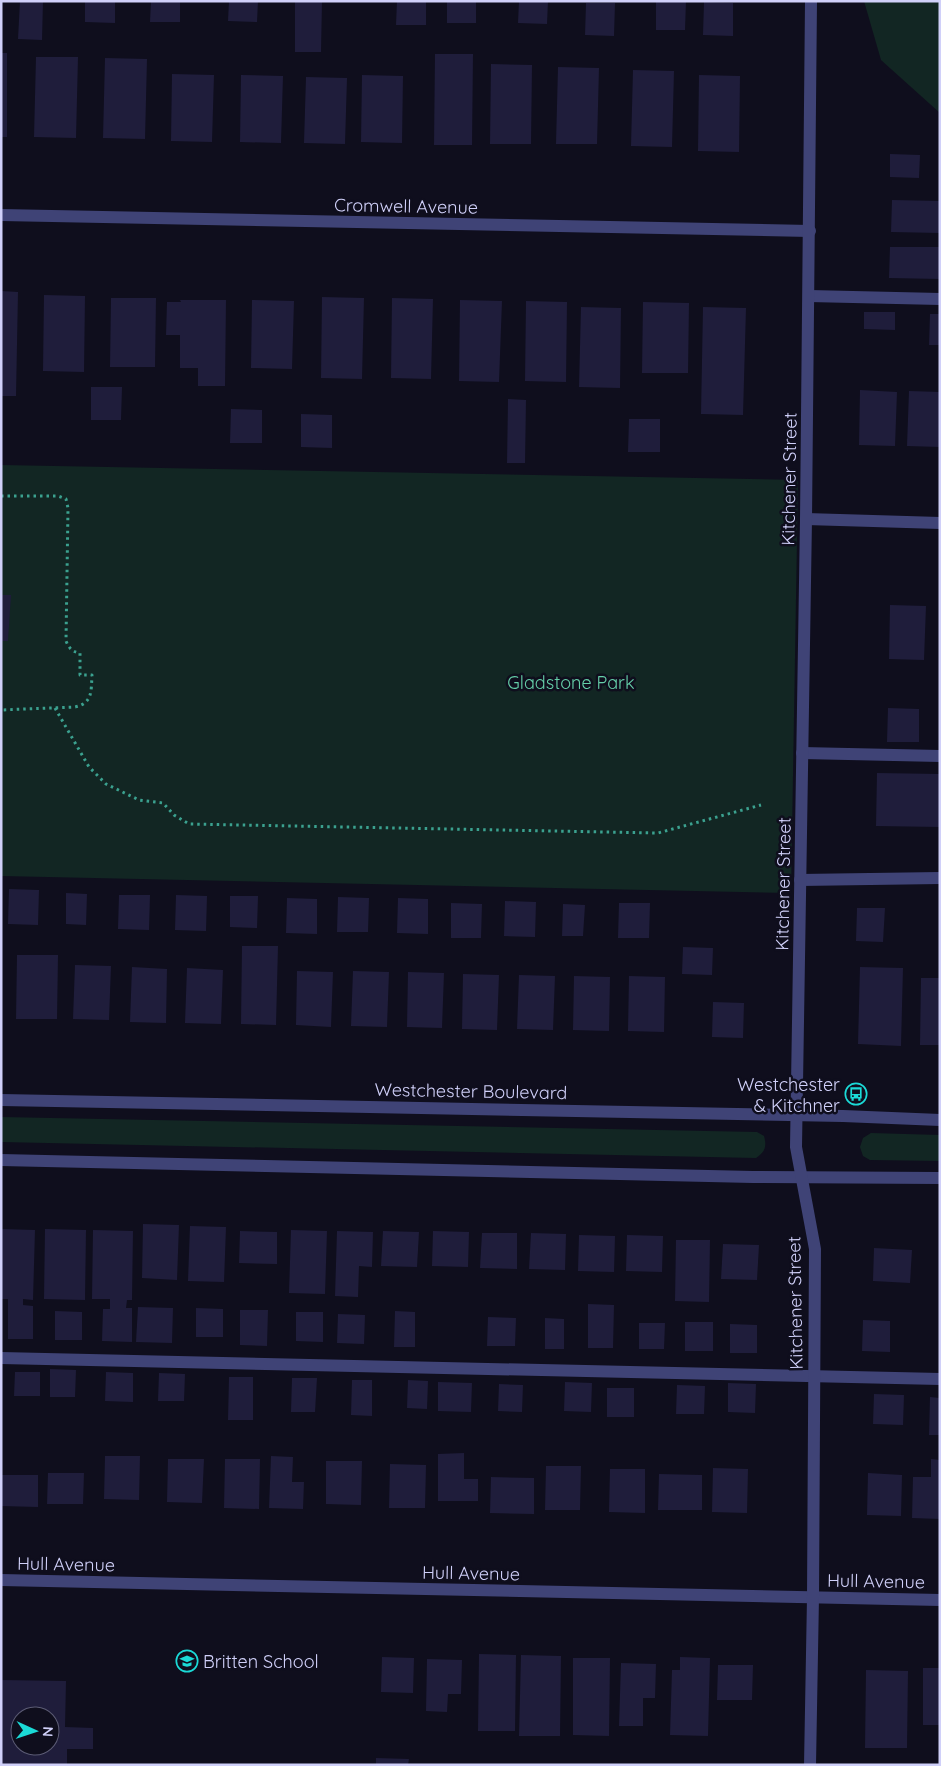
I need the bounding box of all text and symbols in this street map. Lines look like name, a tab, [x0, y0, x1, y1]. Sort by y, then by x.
street label: Cromwell Avenue	[334, 193, 478, 219]
street label: Kitchener Street	[776, 412, 802, 546]
park label: Gladstone Park	[507, 671, 635, 694]
street label: Kitchener Street	[770, 817, 796, 951]
place label: Westchester & Kitchner	[737, 1073, 840, 1117]
street label: Westchester Boulevard	[375, 1078, 567, 1104]
bus stop icon: Westchester & Kitchner	[844, 1082, 868, 1106]
street label: Kitchener Street	[782, 1236, 808, 1370]
street label: Hull Avenue	[17, 1552, 115, 1576]
street label: Hull Avenue	[422, 1561, 520, 1585]
street label: Hull Avenue	[827, 1569, 925, 1593]
school or university icon: Britten School	[175, 1649, 199, 1673]
place label: Britten School	[203, 1650, 319, 1673]
north arrow	[10, 1706, 60, 1756]
text: N	[39, 1726, 57, 1737]

